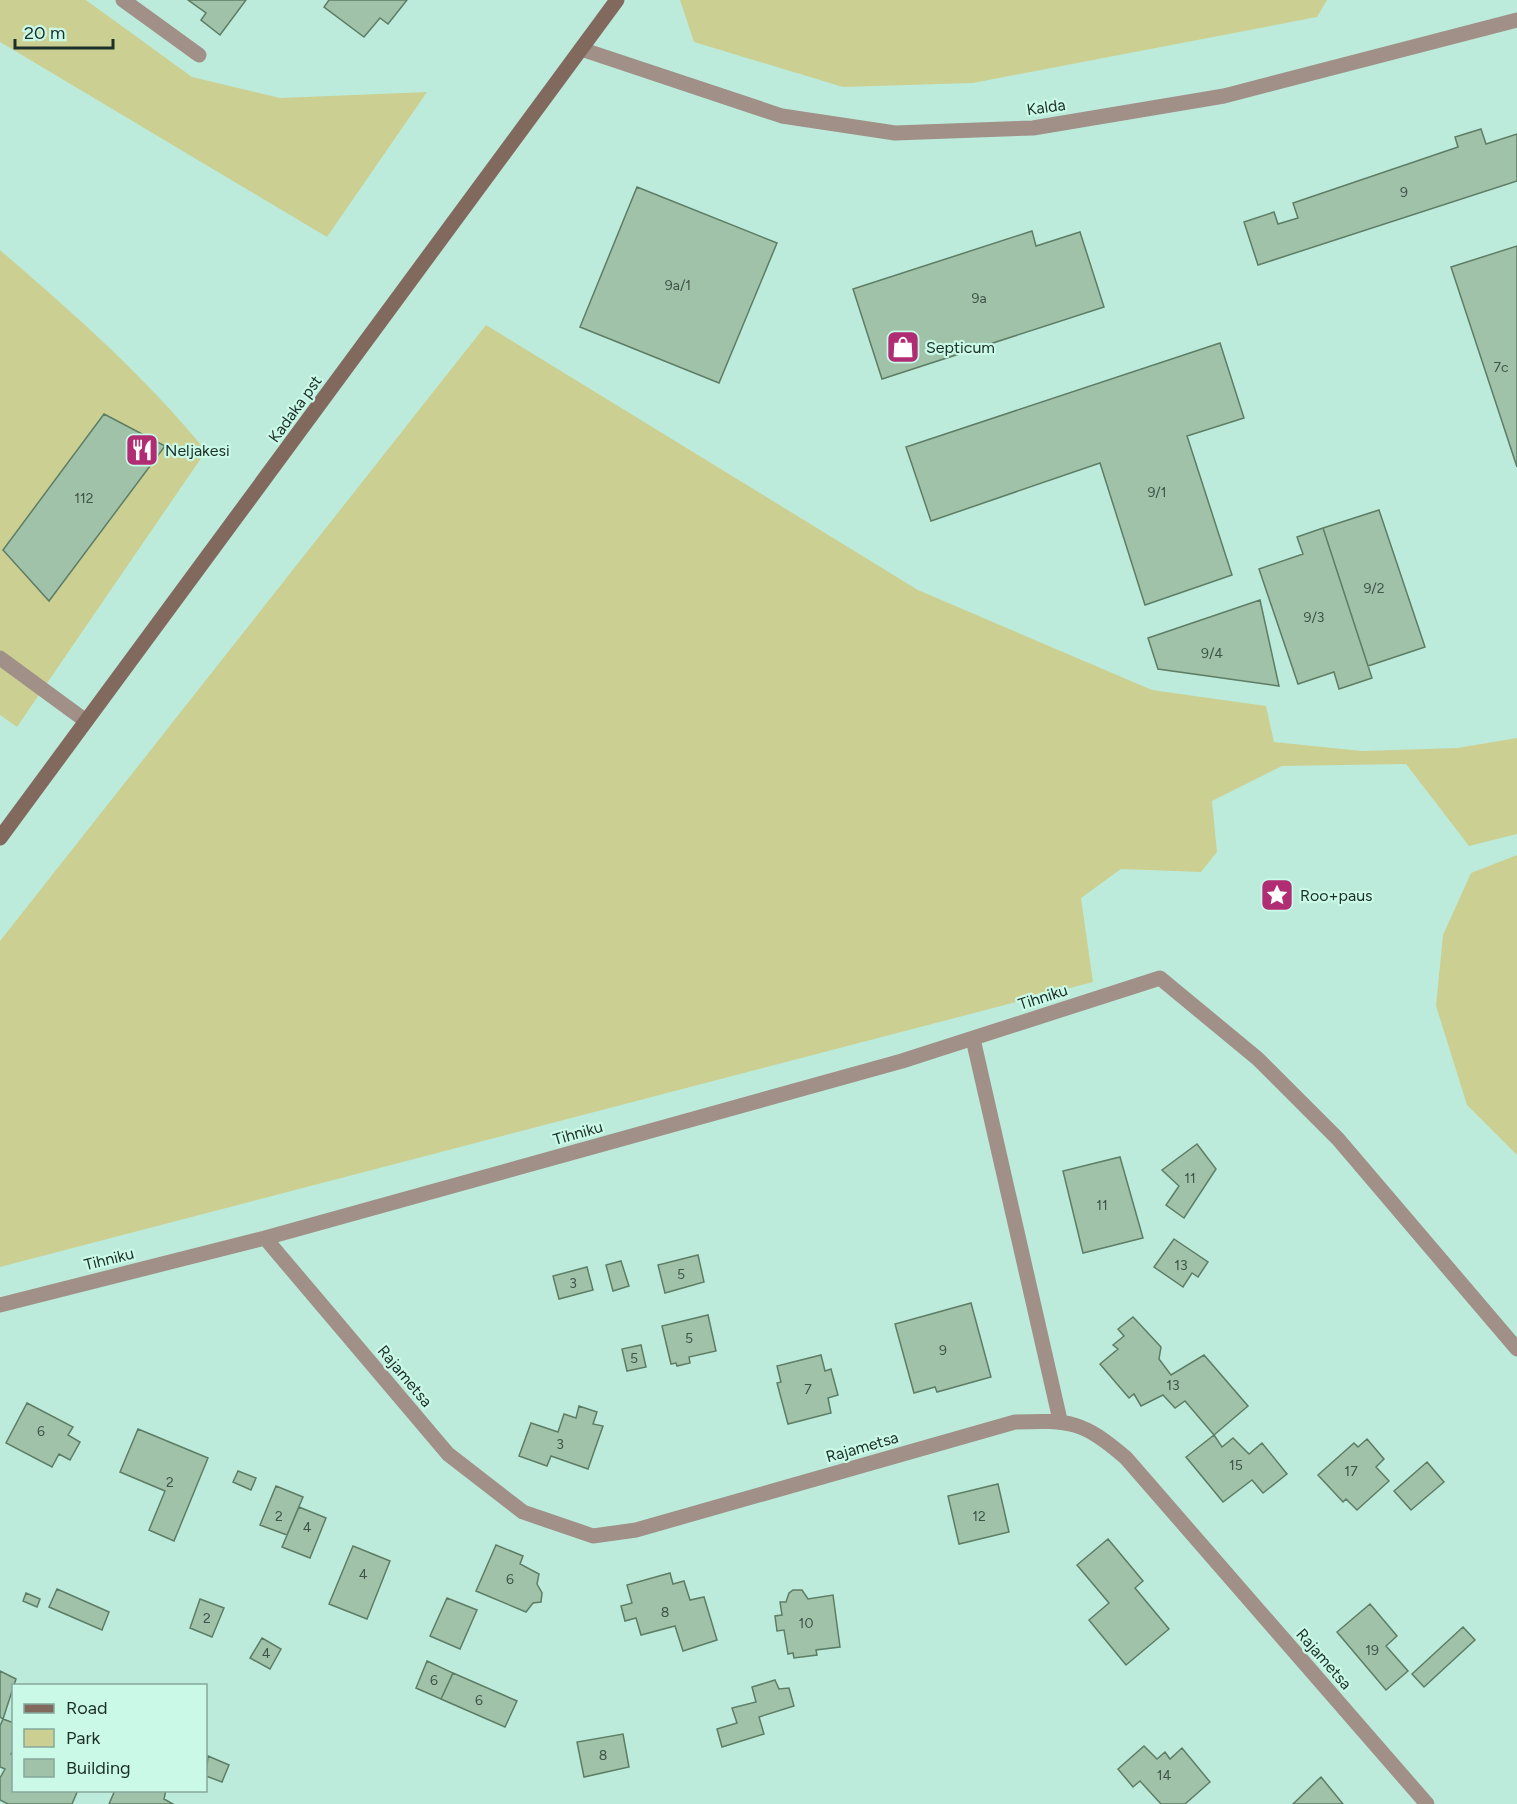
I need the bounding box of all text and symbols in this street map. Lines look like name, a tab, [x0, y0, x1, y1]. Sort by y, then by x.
scale bar	[15, 12, 112, 50]
text: 20 m	[24, 22, 65, 44]
street label: Kalda	[1025, 95, 1067, 119]
house number: 9	[1400, 184, 1408, 201]
house number: 9a/1	[665, 277, 691, 294]
house number: 9a	[971, 290, 987, 307]
shop icon: Septicum	[885, 329, 921, 365]
place label: Septicum	[926, 338, 995, 357]
house number: 7c	[1493, 359, 1509, 376]
street label: Kadaka pst	[264, 372, 326, 446]
restaurant icon: Neljakesi	[124, 432, 160, 468]
place label: Neljakesi	[165, 441, 230, 460]
house number: 9/1	[1147, 484, 1167, 501]
house number: 112	[74, 490, 94, 507]
house number: 9/2	[1363, 580, 1385, 597]
house number: 9/3	[1304, 609, 1325, 626]
house number: 9/4	[1201, 645, 1223, 662]
place icon: Roo+paus	[1259, 877, 1295, 913]
place label: Roo+paus	[1300, 886, 1373, 905]
street label: Tihniku	[1016, 980, 1070, 1014]
street label: Tihniku	[551, 1117, 605, 1149]
house number: 11	[1184, 1170, 1196, 1187]
house number: 11	[1096, 1197, 1108, 1214]
street label: Tihniku	[82, 1244, 136, 1274]
house number: 13	[1174, 1257, 1188, 1274]
house number: 5	[677, 1266, 685, 1283]
house number: 3	[569, 1275, 577, 1292]
house number: 5	[685, 1330, 693, 1347]
street label: Rajametsa	[374, 1341, 436, 1411]
house number: 9	[939, 1342, 947, 1359]
house number: 5	[630, 1350, 638, 1367]
house number: 13	[1166, 1377, 1180, 1394]
house number: 7	[804, 1381, 812, 1398]
house number: 6	[37, 1423, 45, 1440]
street label: Rajametsa	[823, 1428, 901, 1466]
house number: 3	[556, 1436, 564, 1453]
house number: 15	[1229, 1457, 1243, 1474]
house number: 17	[1344, 1463, 1358, 1480]
house number: 2	[166, 1474, 174, 1491]
house number: 2	[275, 1508, 283, 1525]
house number: 12	[972, 1508, 986, 1525]
house number: 4	[303, 1519, 312, 1536]
house number: 4	[359, 1566, 368, 1583]
house number: 6	[506, 1571, 514, 1588]
house number: 8	[661, 1604, 669, 1621]
house number: 2	[203, 1610, 211, 1627]
house number: 10	[799, 1615, 813, 1632]
street label: Rajametsa	[1292, 1625, 1356, 1693]
house number: 19	[1365, 1642, 1379, 1659]
house number: 4	[262, 1645, 271, 1662]
house number: 6	[430, 1672, 438, 1689]
legend	[12, 1684, 207, 1792]
house number: 6	[475, 1692, 483, 1709]
text: Road	[66, 1697, 107, 1719]
text: Park	[66, 1727, 101, 1749]
house number: 8	[599, 1747, 607, 1764]
text: Building	[66, 1757, 131, 1779]
house number: 14	[1157, 1767, 1172, 1784]

